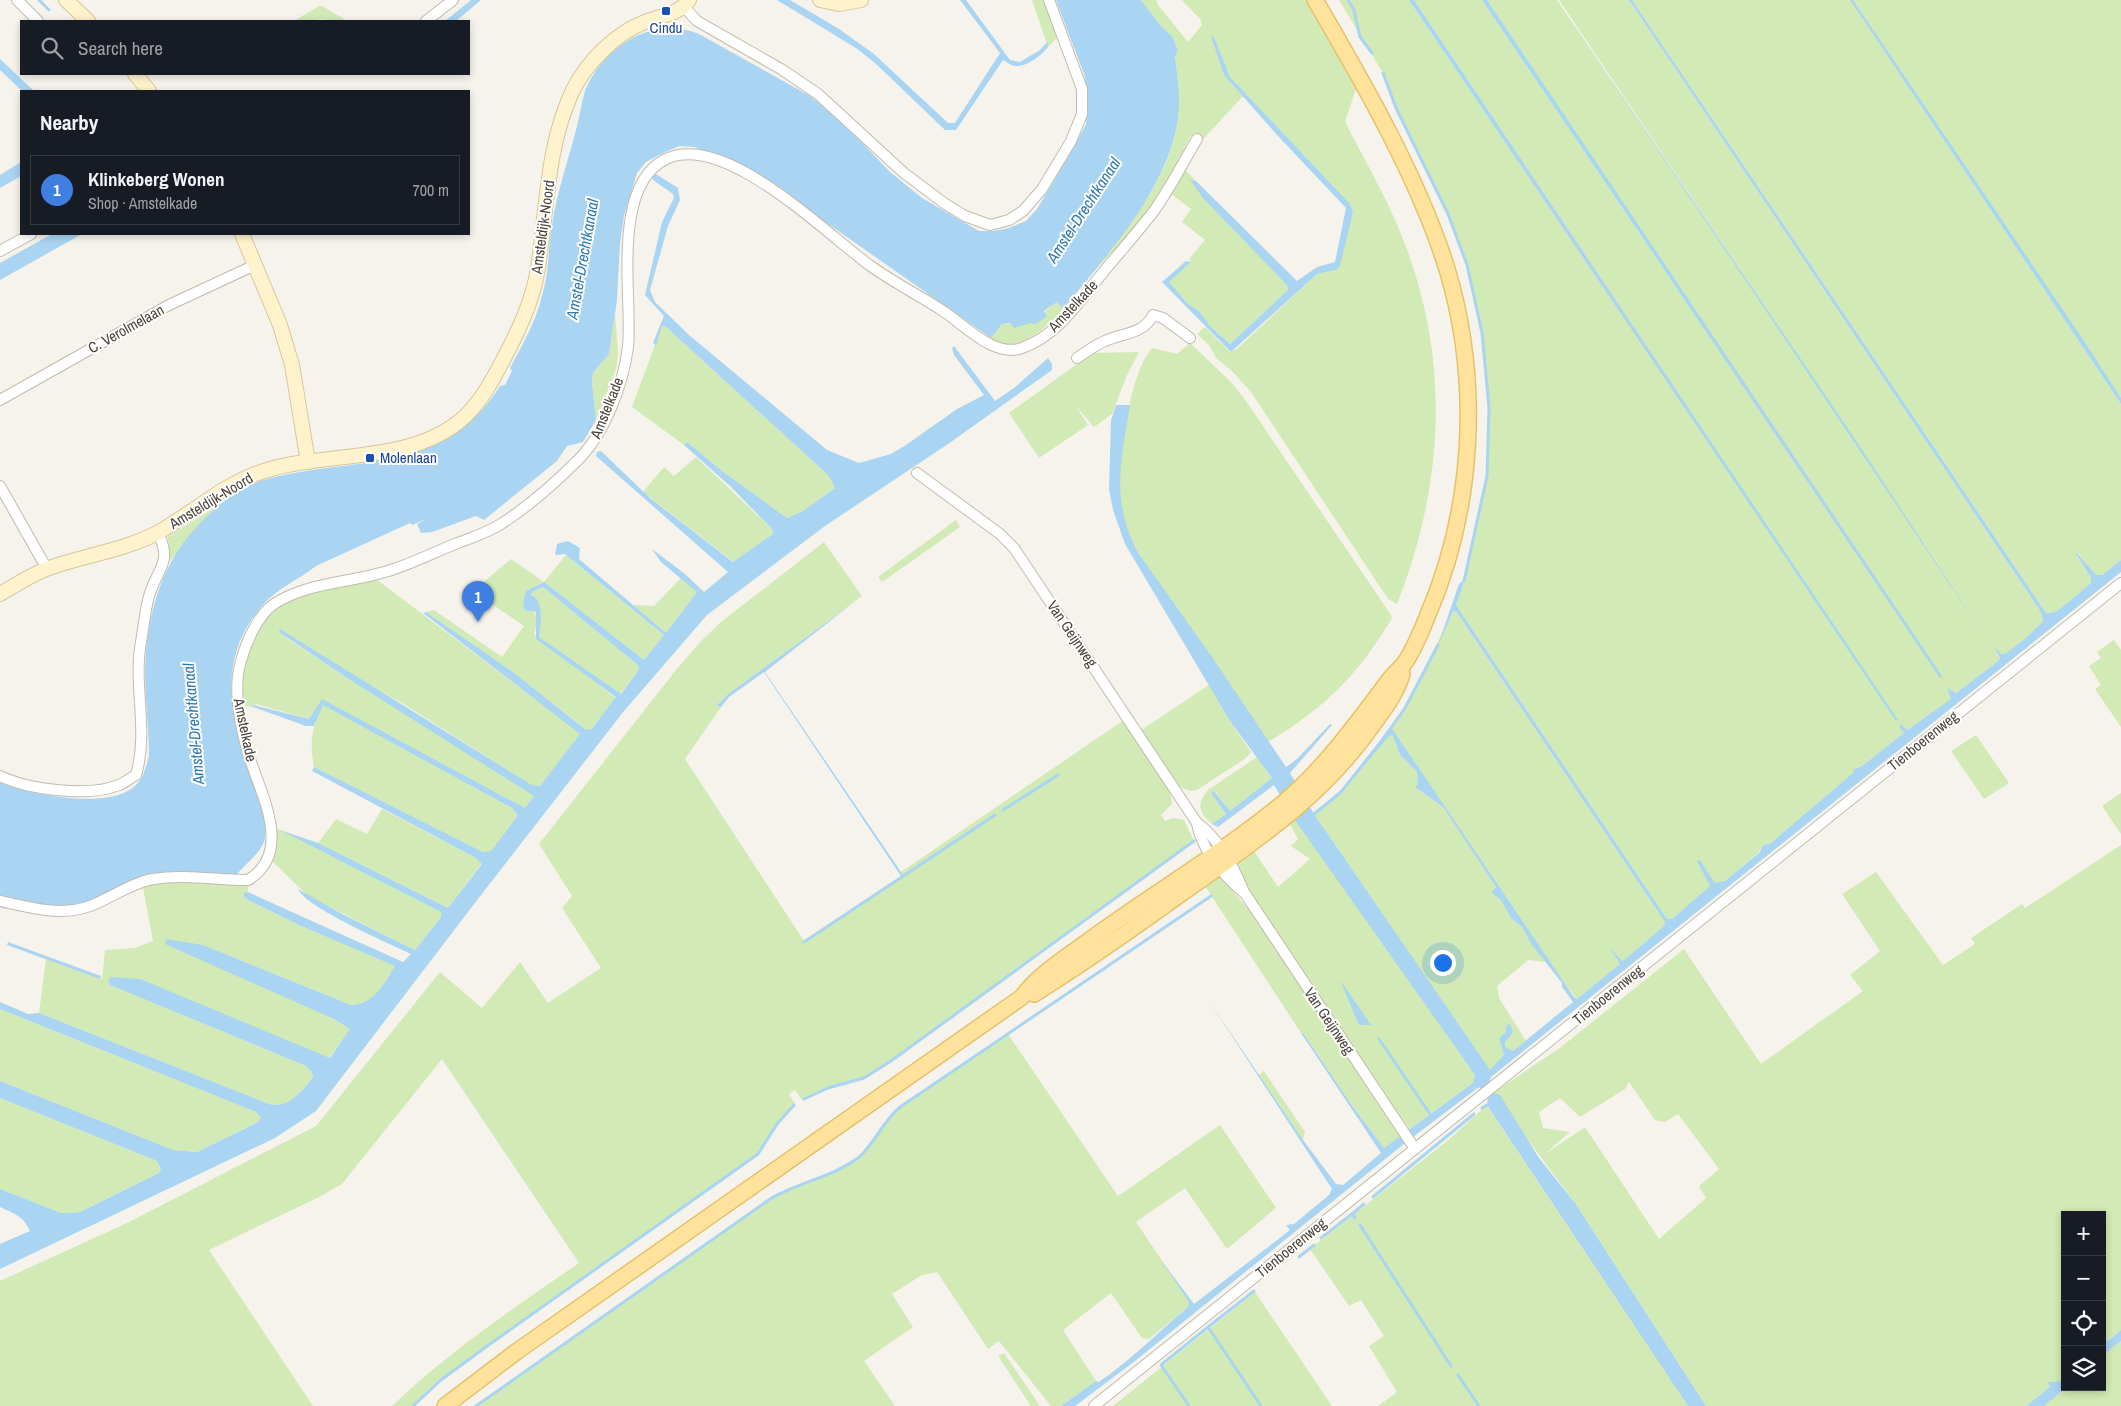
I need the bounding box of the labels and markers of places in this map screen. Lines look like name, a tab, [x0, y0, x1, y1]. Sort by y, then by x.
marker: Cindu	[660, 5, 672, 17]
place label: Cindu	[650, 17, 682, 38]
place label: Molenlaan	[380, 447, 437, 468]
marker: Molenlaan	[364, 452, 376, 464]
pin: 1	[462, 581, 494, 622]

